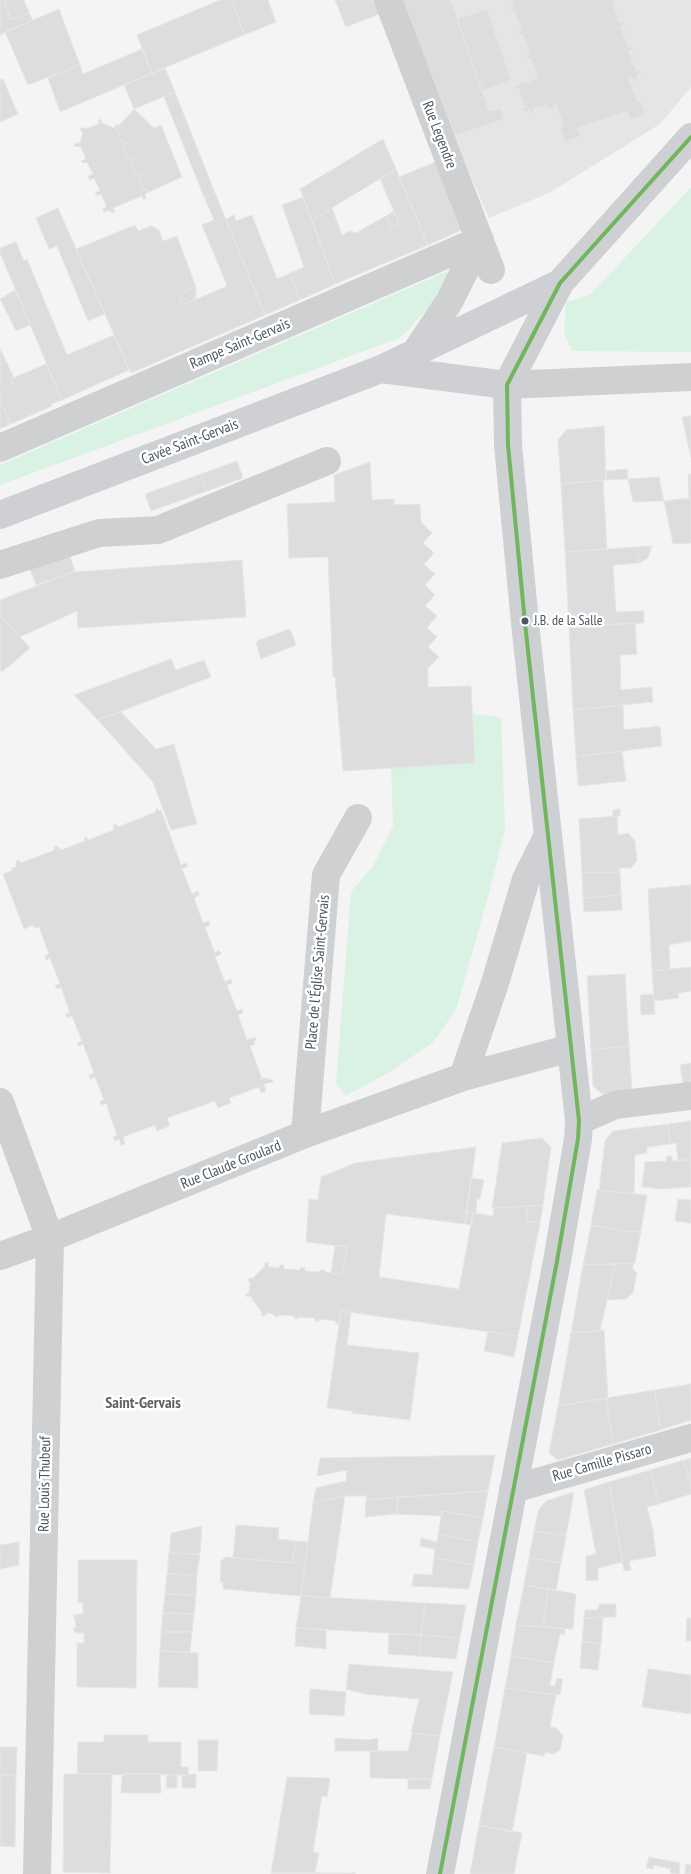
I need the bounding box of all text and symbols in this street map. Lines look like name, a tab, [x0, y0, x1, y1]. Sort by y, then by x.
street label: Rue Legendre	[418, 99, 460, 171]
street label: Rampe Saint-Gervais	[187, 315, 293, 373]
street label: Cavée Saint-Gervais	[139, 415, 241, 469]
place label: J.B. de la Salle	[534, 613, 602, 629]
marker: J.B. de la Salle	[520, 616, 530, 626]
street label: Place de l'Église Saint-Gervais	[302, 894, 334, 1050]
street label: Rue Claude Groulard	[178, 1137, 284, 1193]
district label: Saint-Gervais	[105, 1393, 181, 1413]
street label: Rue Louis Thubeuf	[35, 1436, 55, 1532]
street label: Rue Camille Pissaro	[551, 1440, 653, 1486]

